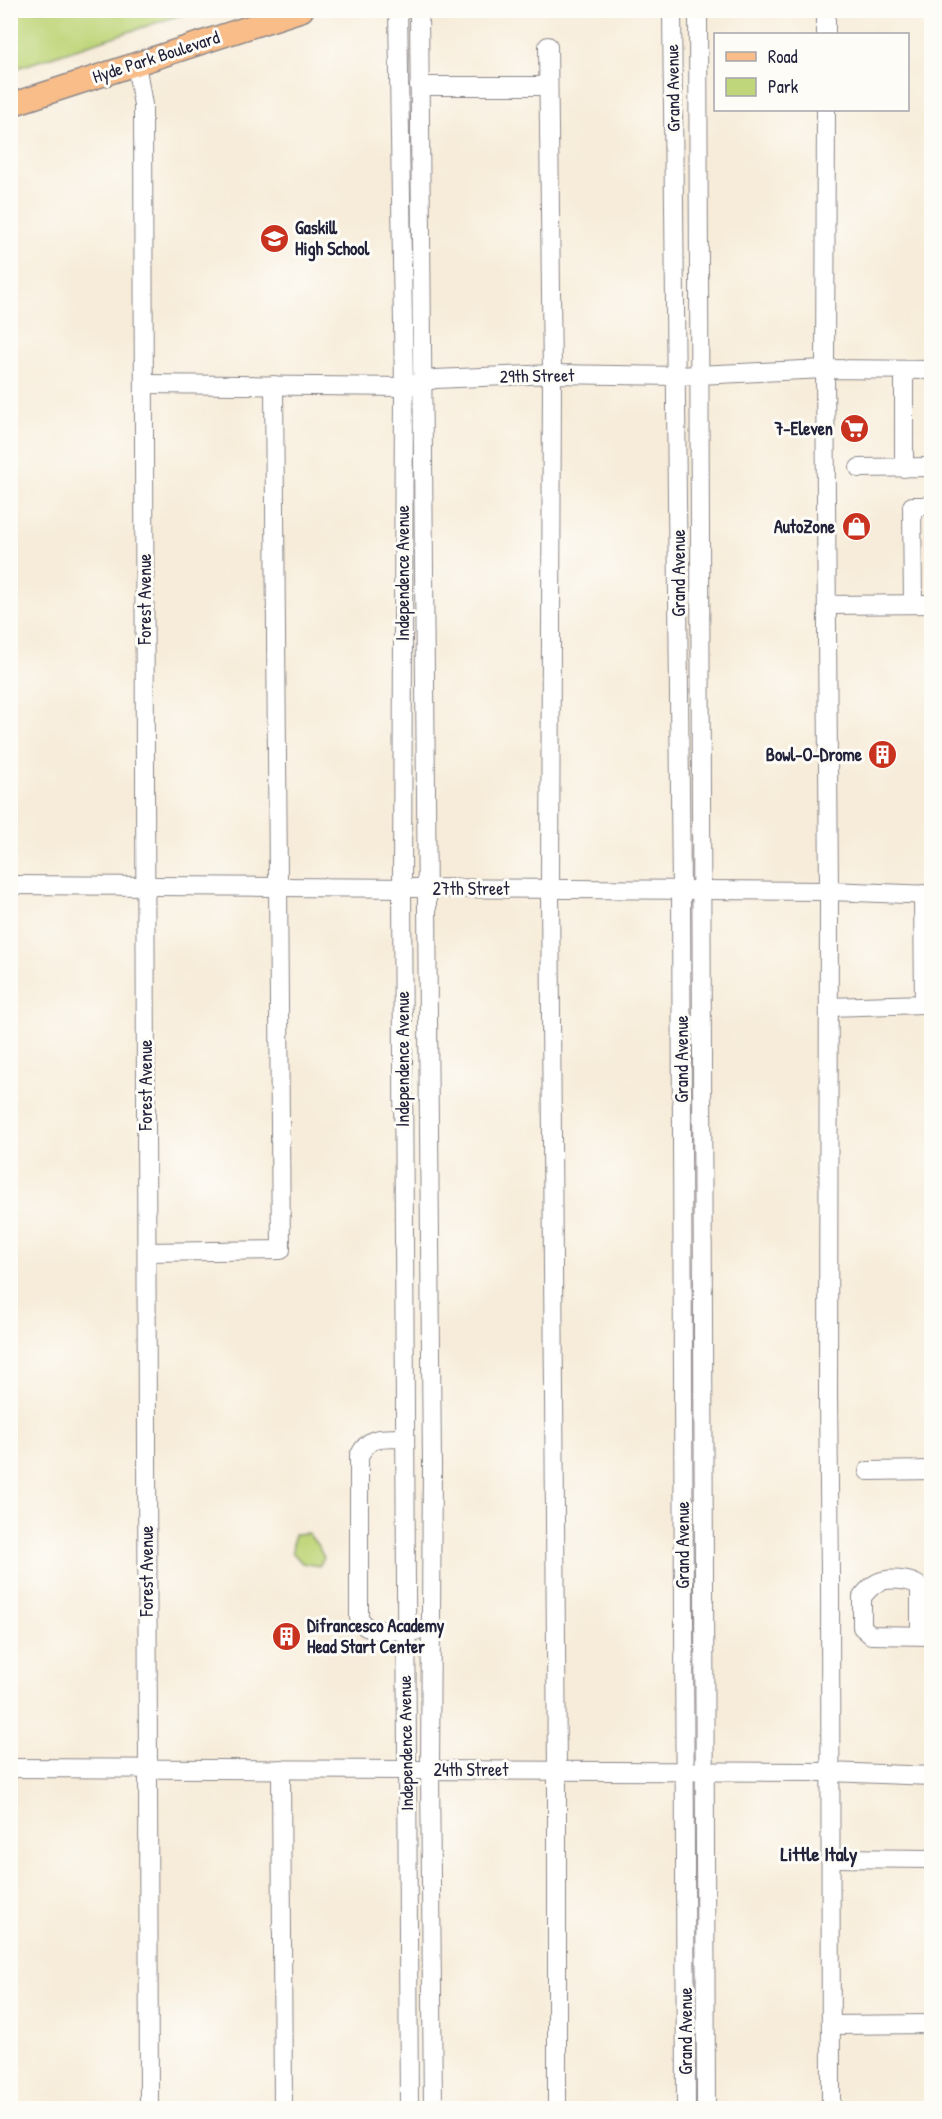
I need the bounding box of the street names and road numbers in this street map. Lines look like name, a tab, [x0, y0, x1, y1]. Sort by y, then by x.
street label: Hyde Park Boulevard	[89, 24, 223, 89]
street label: Grand Avenue	[659, 44, 686, 132]
street label: 29th Street	[499, 362, 575, 389]
street label: Independence Avenue	[390, 505, 415, 641]
street label: Grand Avenue	[666, 529, 691, 617]
street label: Forest Avenue	[132, 553, 157, 646]
street label: 27th Street	[432, 876, 510, 901]
street label: Independence Avenue	[390, 991, 415, 1127]
street label: Grand Avenue	[669, 1015, 694, 1103]
street label: Forest Avenue	[133, 1039, 158, 1132]
street label: Grand Avenue	[670, 1501, 695, 1589]
street label: Forest Avenue	[134, 1525, 159, 1618]
street label: Independence Avenue	[392, 1675, 419, 1811]
street label: 24th Street	[434, 1757, 509, 1782]
street label: Grand Avenue	[673, 1987, 698, 2075]

